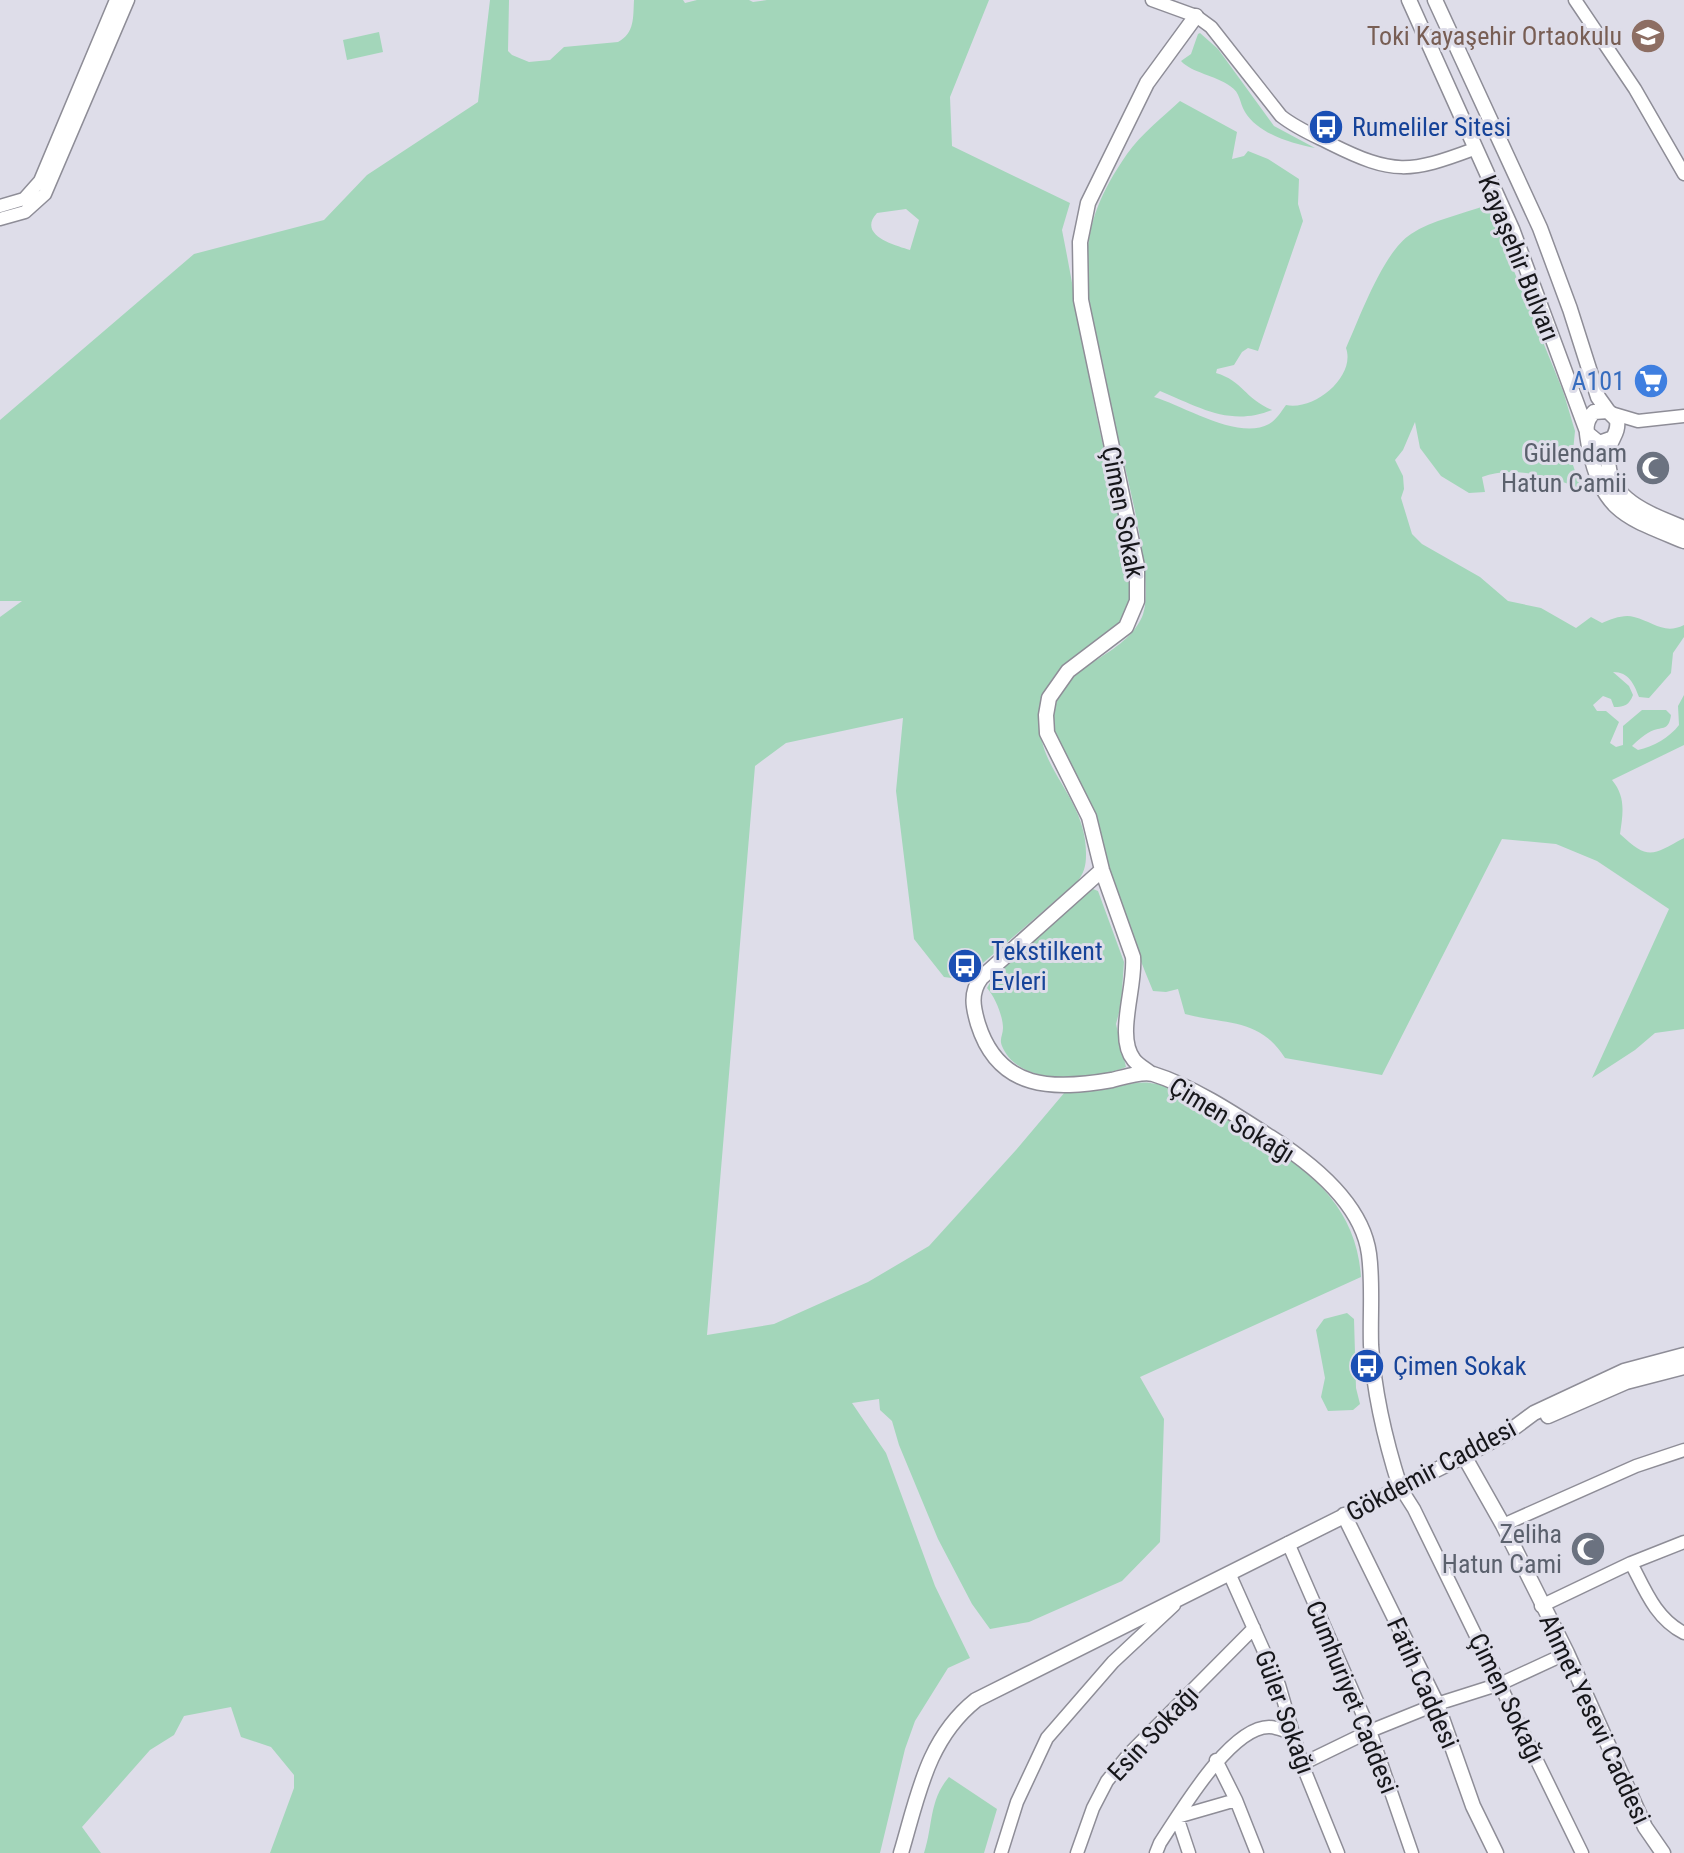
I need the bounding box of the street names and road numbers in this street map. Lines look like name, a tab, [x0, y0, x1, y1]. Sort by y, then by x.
street label: Kayaşehir Bulvarı	[1472, 171, 1566, 345]
street label: Çimen Sokak	[1096, 444, 1151, 581]
street label: Çimen Sokağı	[1164, 1071, 1300, 1169]
street label: Gökdemir Caddesi	[1341, 1413, 1521, 1527]
street label: Cumhuriyet Caddesi	[1300, 1596, 1404, 1798]
street label: Ahmet Yesevi Caddesi	[1533, 1609, 1657, 1829]
street label: Fatih Caddesi	[1381, 1613, 1465, 1753]
street label: Çimen Sokağı	[1463, 1628, 1551, 1768]
street label: Güler Sokağı	[1249, 1646, 1321, 1778]
street label: Esin Sokağı	[1101, 1679, 1205, 1787]

